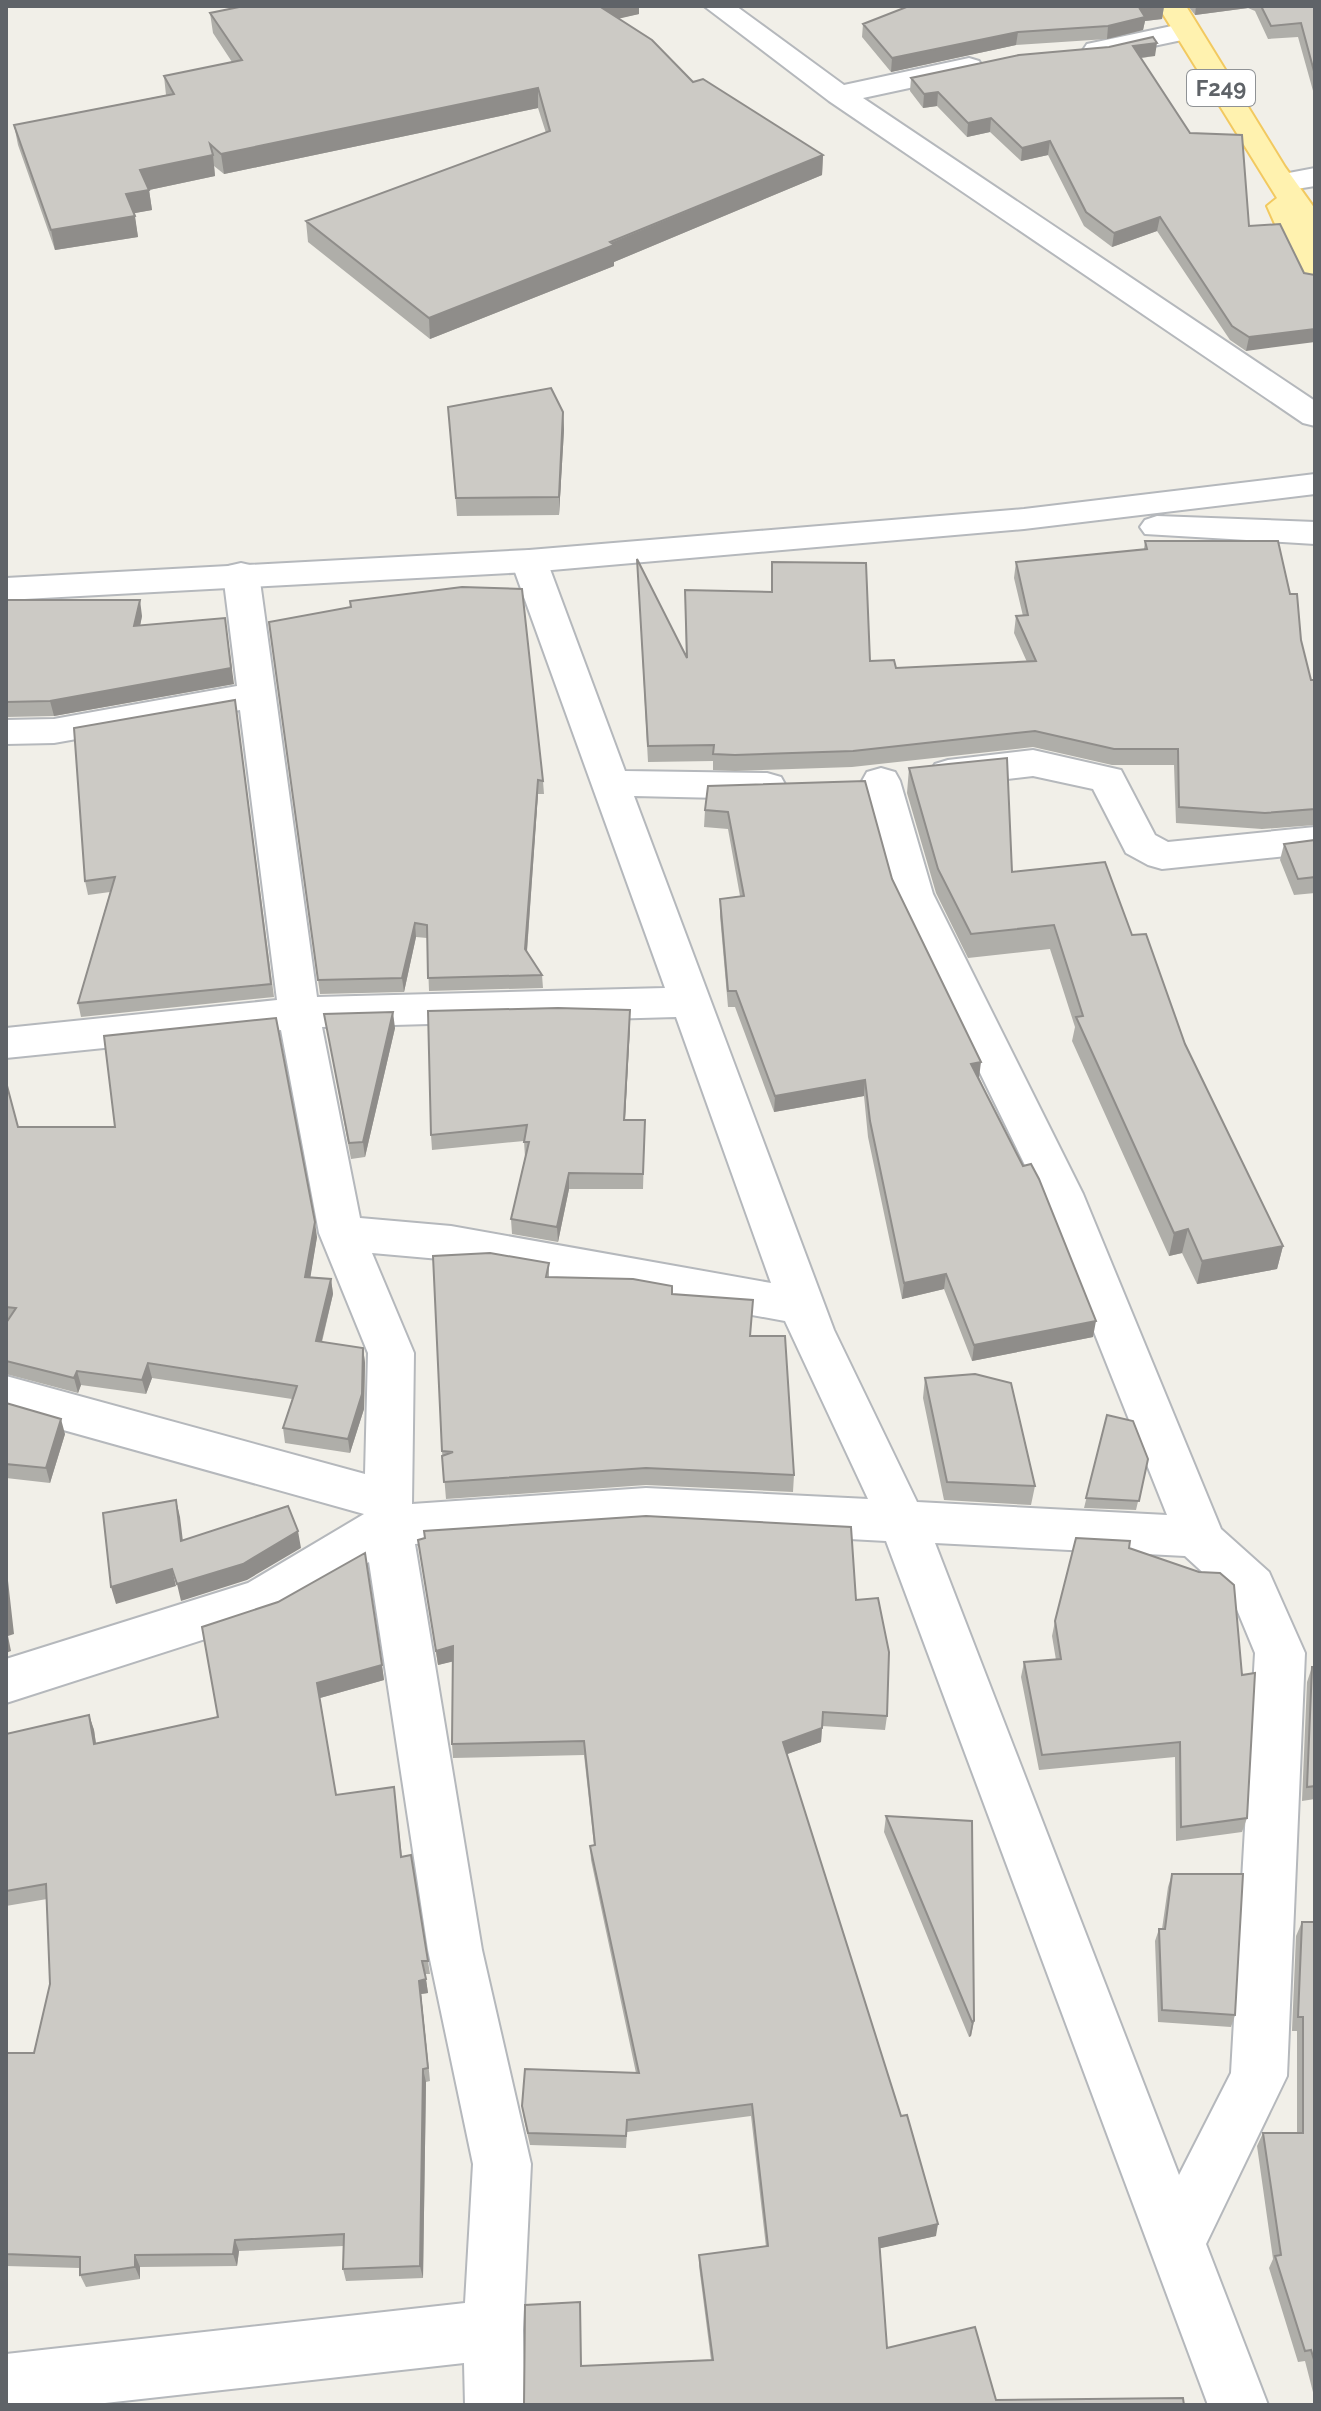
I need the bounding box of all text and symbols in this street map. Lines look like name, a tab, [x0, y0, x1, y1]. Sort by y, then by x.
road number: F249	[1187, 70, 1255, 106]

